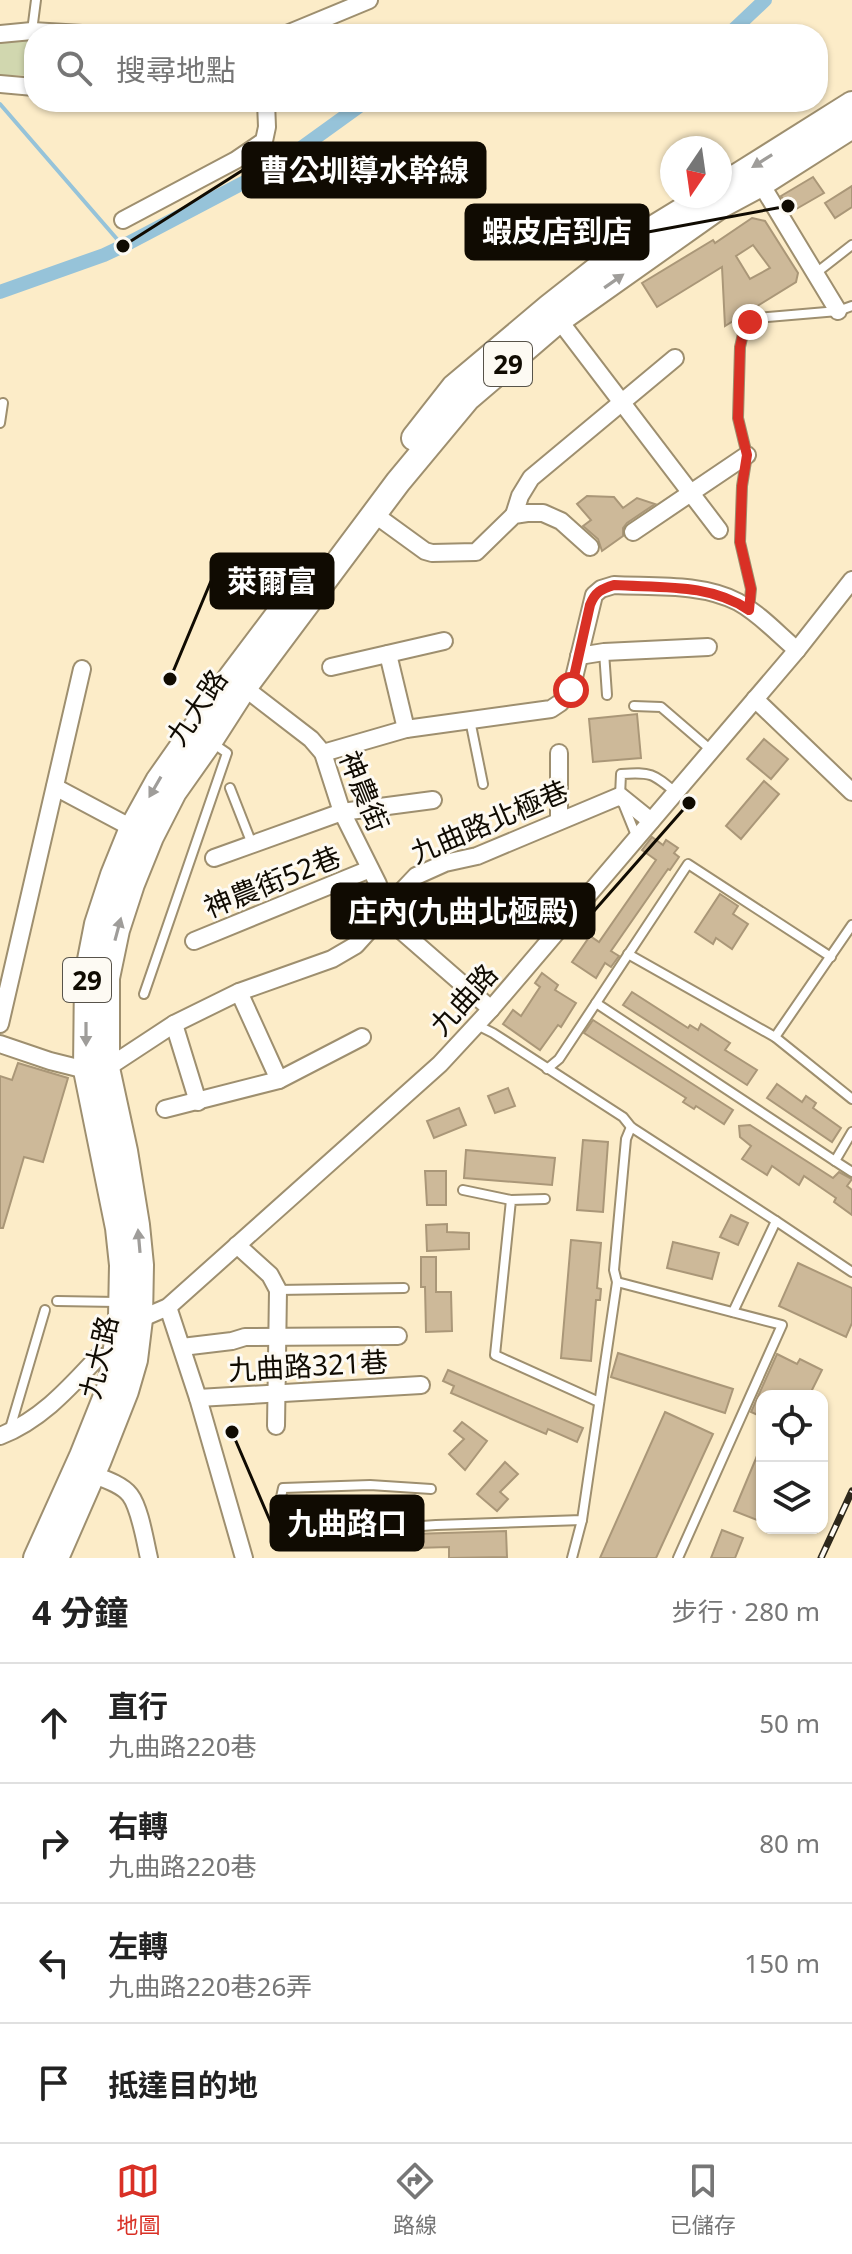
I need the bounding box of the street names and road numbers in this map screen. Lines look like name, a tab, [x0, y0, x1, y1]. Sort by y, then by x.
road number: 29	[484, 342, 532, 386]
street label: 九大路	[157, 662, 235, 752]
street label: 神農街	[332, 745, 398, 837]
street label: 九曲路北極巷	[404, 771, 574, 871]
street label: 神農街52巷	[198, 836, 346, 926]
street label: 九曲路	[421, 955, 505, 1043]
road number: 29	[63, 958, 111, 1002]
street label: 九大路	[70, 1312, 126, 1402]
street label: 九曲路321巷	[227, 1342, 389, 1388]

